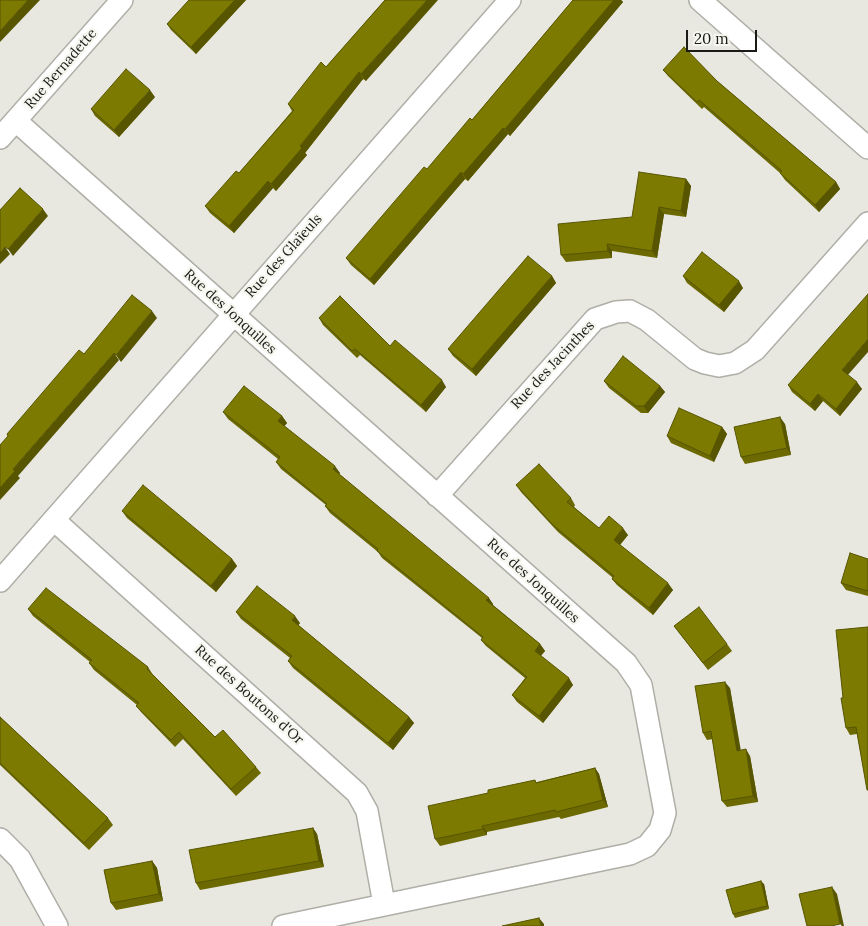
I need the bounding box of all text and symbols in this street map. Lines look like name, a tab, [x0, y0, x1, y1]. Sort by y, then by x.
scale bar	[688, 20, 759, 52]
street label: Rue Bernadette	[22, 25, 100, 113]
text: 20 m	[694, 29, 729, 48]
street label: Rue des Glaïeuls	[242, 211, 326, 301]
street label: Rue des Jonquilles	[180, 266, 280, 358]
street label: Rue des Jacinthes	[508, 317, 598, 413]
street label: Rue des Jonquilles	[483, 535, 583, 627]
street label: Rue des Boutons d'Or	[191, 642, 307, 748]

